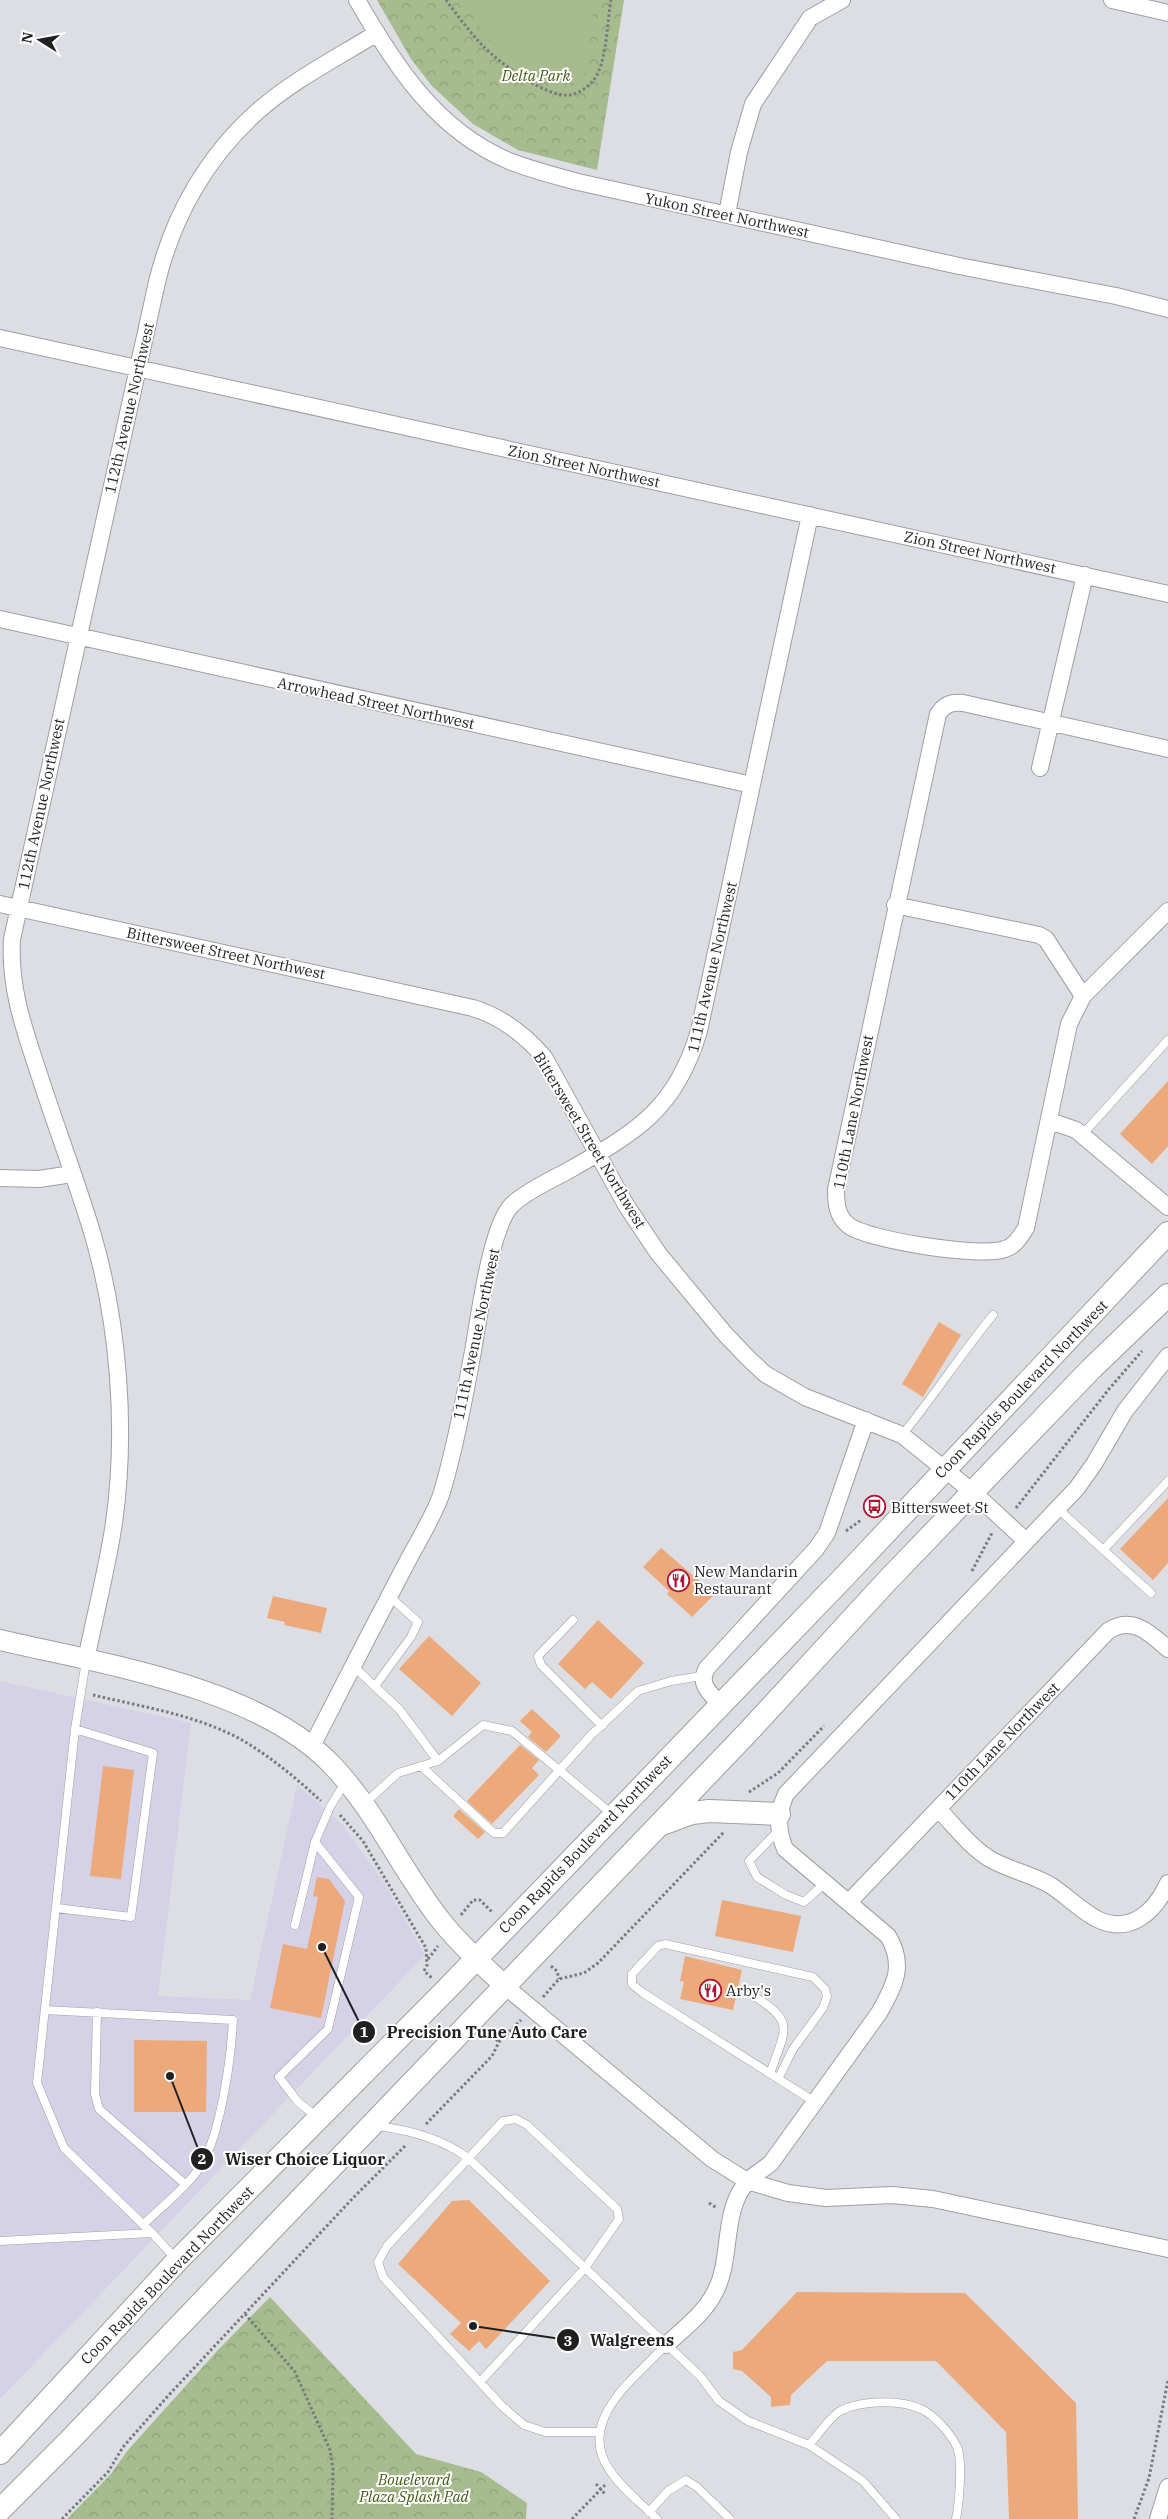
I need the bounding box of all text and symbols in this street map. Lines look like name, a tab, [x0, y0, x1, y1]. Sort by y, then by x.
north arrow	[15, 15, 65, 65]
text: N	[17, 30, 37, 45]
park label: Delta Park	[501, 66, 570, 85]
street label: Yukon Street Northwest	[643, 188, 811, 242]
street label: 112th Avenue Northwest	[100, 321, 158, 495]
street label: Zion Street Northwest	[506, 441, 662, 491]
street label: Zion Street Northwest	[902, 527, 1058, 577]
street label: Arrowhead Street Northwest	[276, 673, 476, 733]
street label: 112th Avenue Northwest	[14, 717, 68, 891]
street label: 111th Avenue Northwest	[683, 880, 741, 1054]
street label: Bittersweet Street Northwest	[125, 923, 327, 983]
street label: 110th Lane Northwest	[829, 1033, 877, 1191]
street label: Bittersweet Street Northwest	[530, 1048, 650, 1232]
street label: 111th Avenue Northwest	[449, 1247, 503, 1421]
street label: Coon Rapids Boulevard Northwest	[931, 1296, 1111, 1482]
bus stop icon: Bittersweet St	[863, 1495, 887, 1519]
place label: Bittersweet St	[891, 1498, 989, 1517]
place label: New Mandarin Restaurant	[694, 1562, 798, 1598]
restaurant icon: New Mandarin Restaurant	[666, 1568, 690, 1592]
street label: 110th Lane Northwest	[941, 1678, 1063, 1804]
street label: Coon Rapids Boulevard Northwest	[495, 1751, 675, 1937]
restaurant icon: Arby's	[698, 1978, 722, 2002]
place label: Arby's	[726, 1981, 771, 2000]
callout: Precision Tune Auto Care	[352, 2017, 597, 2048]
text: 1	[359, 2022, 369, 2041]
text: Precision Tune Auto Care	[387, 2022, 587, 2042]
callout: Wiser Choice Liquor	[189, 2143, 395, 2174]
text: 2	[197, 2149, 207, 2168]
text: Wiser Choice Liquor	[225, 2149, 385, 2169]
street label: Coon Rapids Boulevard Northwest	[77, 2182, 257, 2368]
callout: Walgreens	[555, 2325, 684, 2356]
text: Walgreens	[590, 2330, 674, 2350]
text: 3	[563, 2331, 573, 2350]
park label: Bouelevard Plaza Splash Pad	[358, 2470, 470, 2506]

